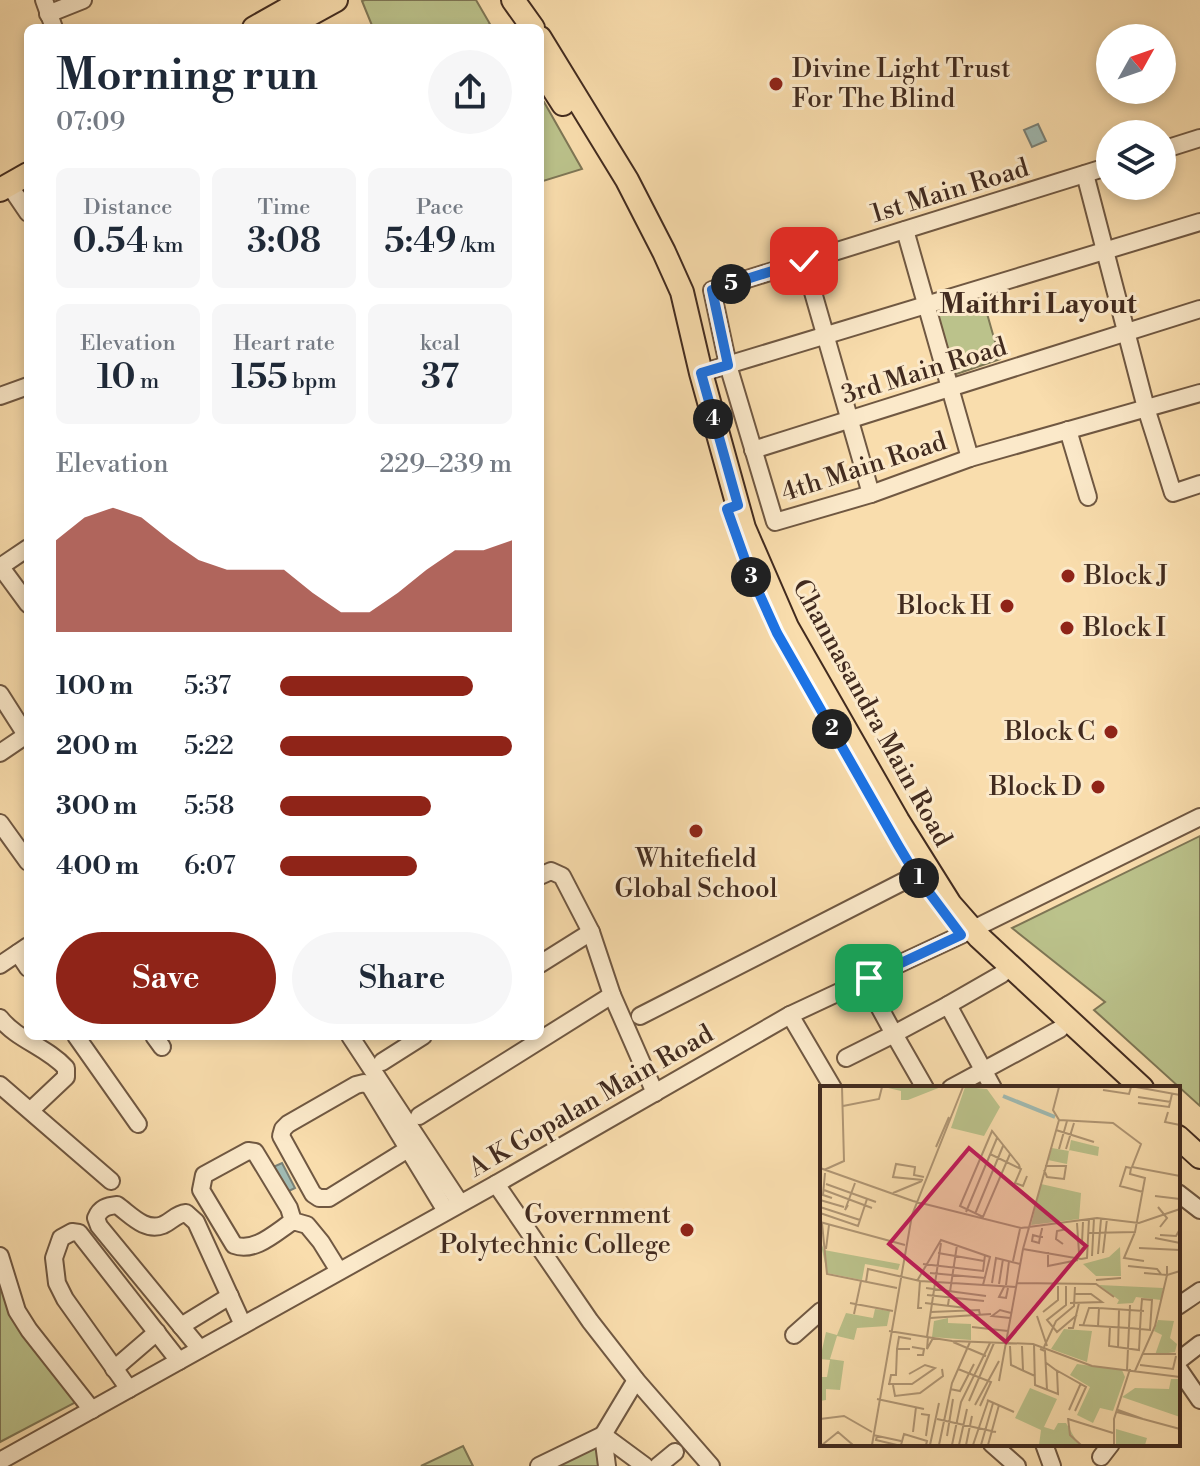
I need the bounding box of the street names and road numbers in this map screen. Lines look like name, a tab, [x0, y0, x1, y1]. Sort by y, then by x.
street label: 1st Main Road	[867, 152, 1033, 230]
street label: 3rd Main Road	[837, 331, 1011, 411]
street label: 4th Main Road	[777, 425, 951, 509]
street label: Channasandra Main Road	[785, 574, 959, 853]
street label: A K Gopalan Main Road	[462, 1018, 719, 1185]

